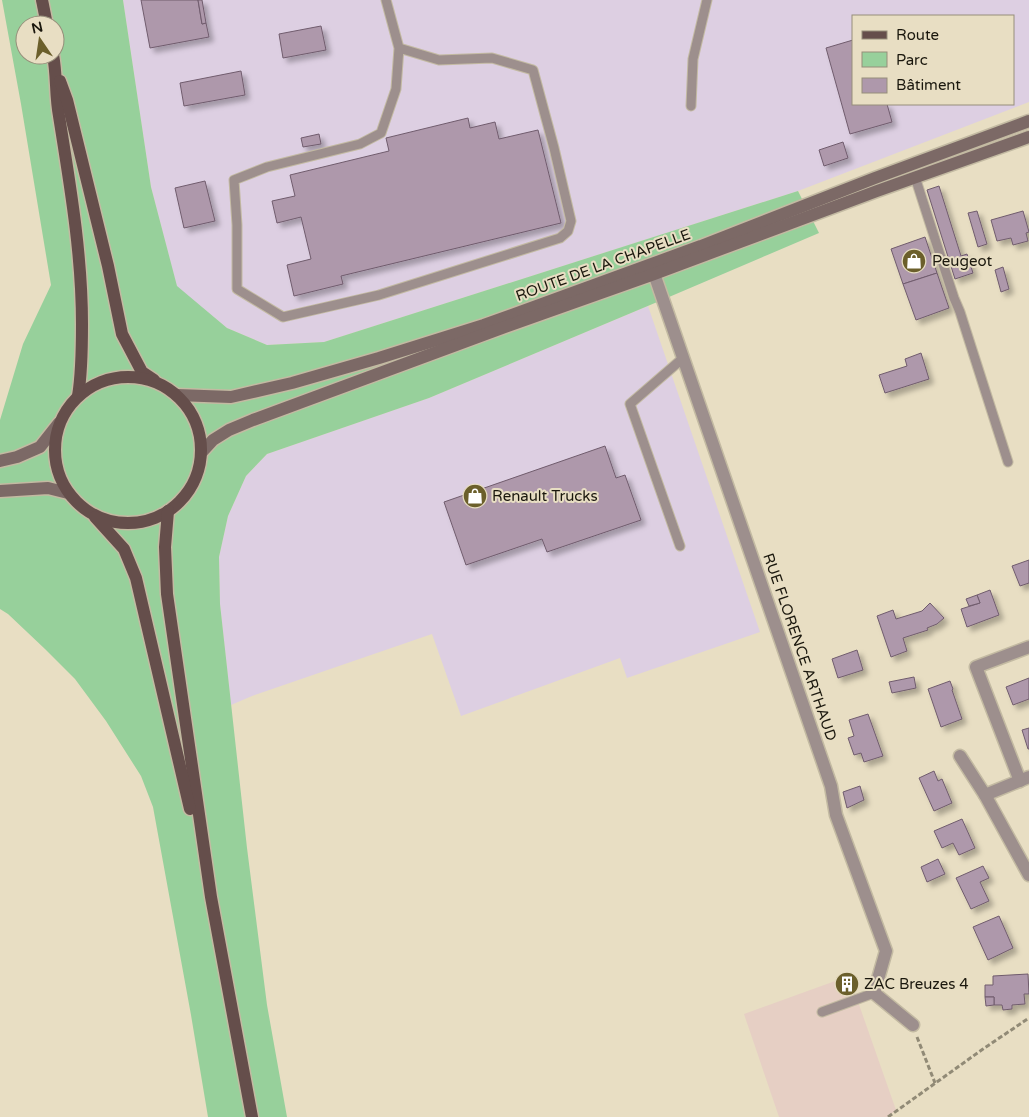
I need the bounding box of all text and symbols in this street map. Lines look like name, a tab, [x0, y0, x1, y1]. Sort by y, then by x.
north arrow	[15, 15, 65, 65]
legend	[852, 15, 1014, 105]
text: N	[30, 18, 45, 37]
text: Route	[896, 26, 939, 44]
text: Parc	[896, 51, 928, 69]
text: Bâtiment	[896, 76, 961, 94]
street label: ROUTE DE LA CHAPELLE	[513, 225, 693, 305]
shop icon: Peugeot	[901, 248, 927, 274]
place label: Peugeot	[932, 252, 993, 270]
shop icon: Renault Trucks	[462, 483, 488, 509]
place label: Renault Trucks	[492, 487, 598, 505]
street label: RUE FLORENCE ARTHAUD	[759, 551, 841, 743]
building icon: ZAC Breuzes 4	[834, 971, 860, 997]
place label: ZAC Breuzes 4	[864, 975, 969, 993]

